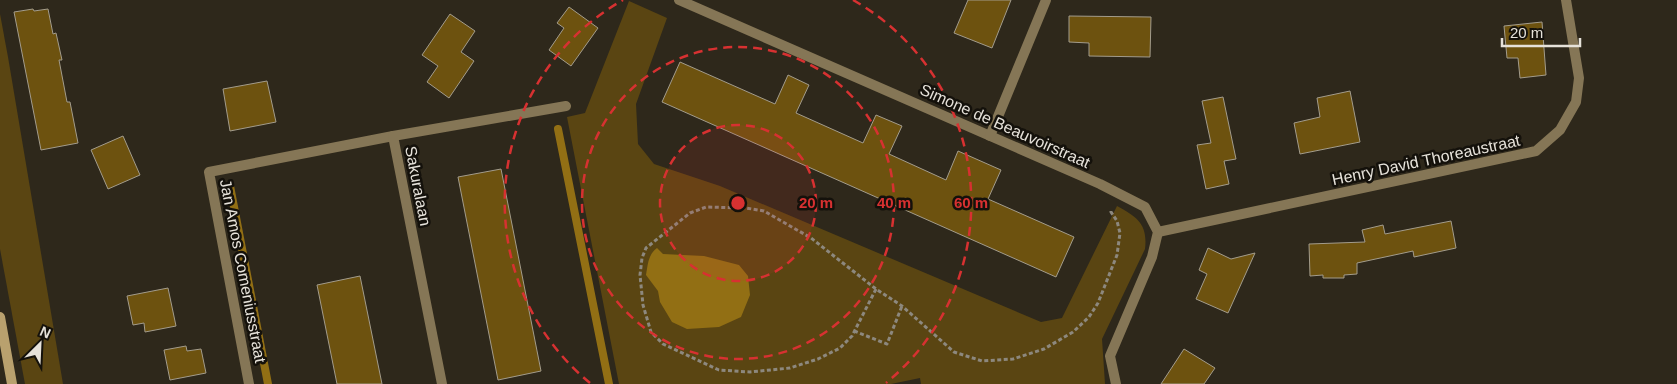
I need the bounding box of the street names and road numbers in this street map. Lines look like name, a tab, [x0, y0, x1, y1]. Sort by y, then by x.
street label: Simone de Beauvoirstraat	[917, 81, 1093, 171]
street label: Henry David Thoreaustraat	[1330, 132, 1522, 188]
street label: Sakuralaan	[402, 145, 434, 227]
street label: Jan Amos Comeniusstraat	[217, 178, 269, 365]

